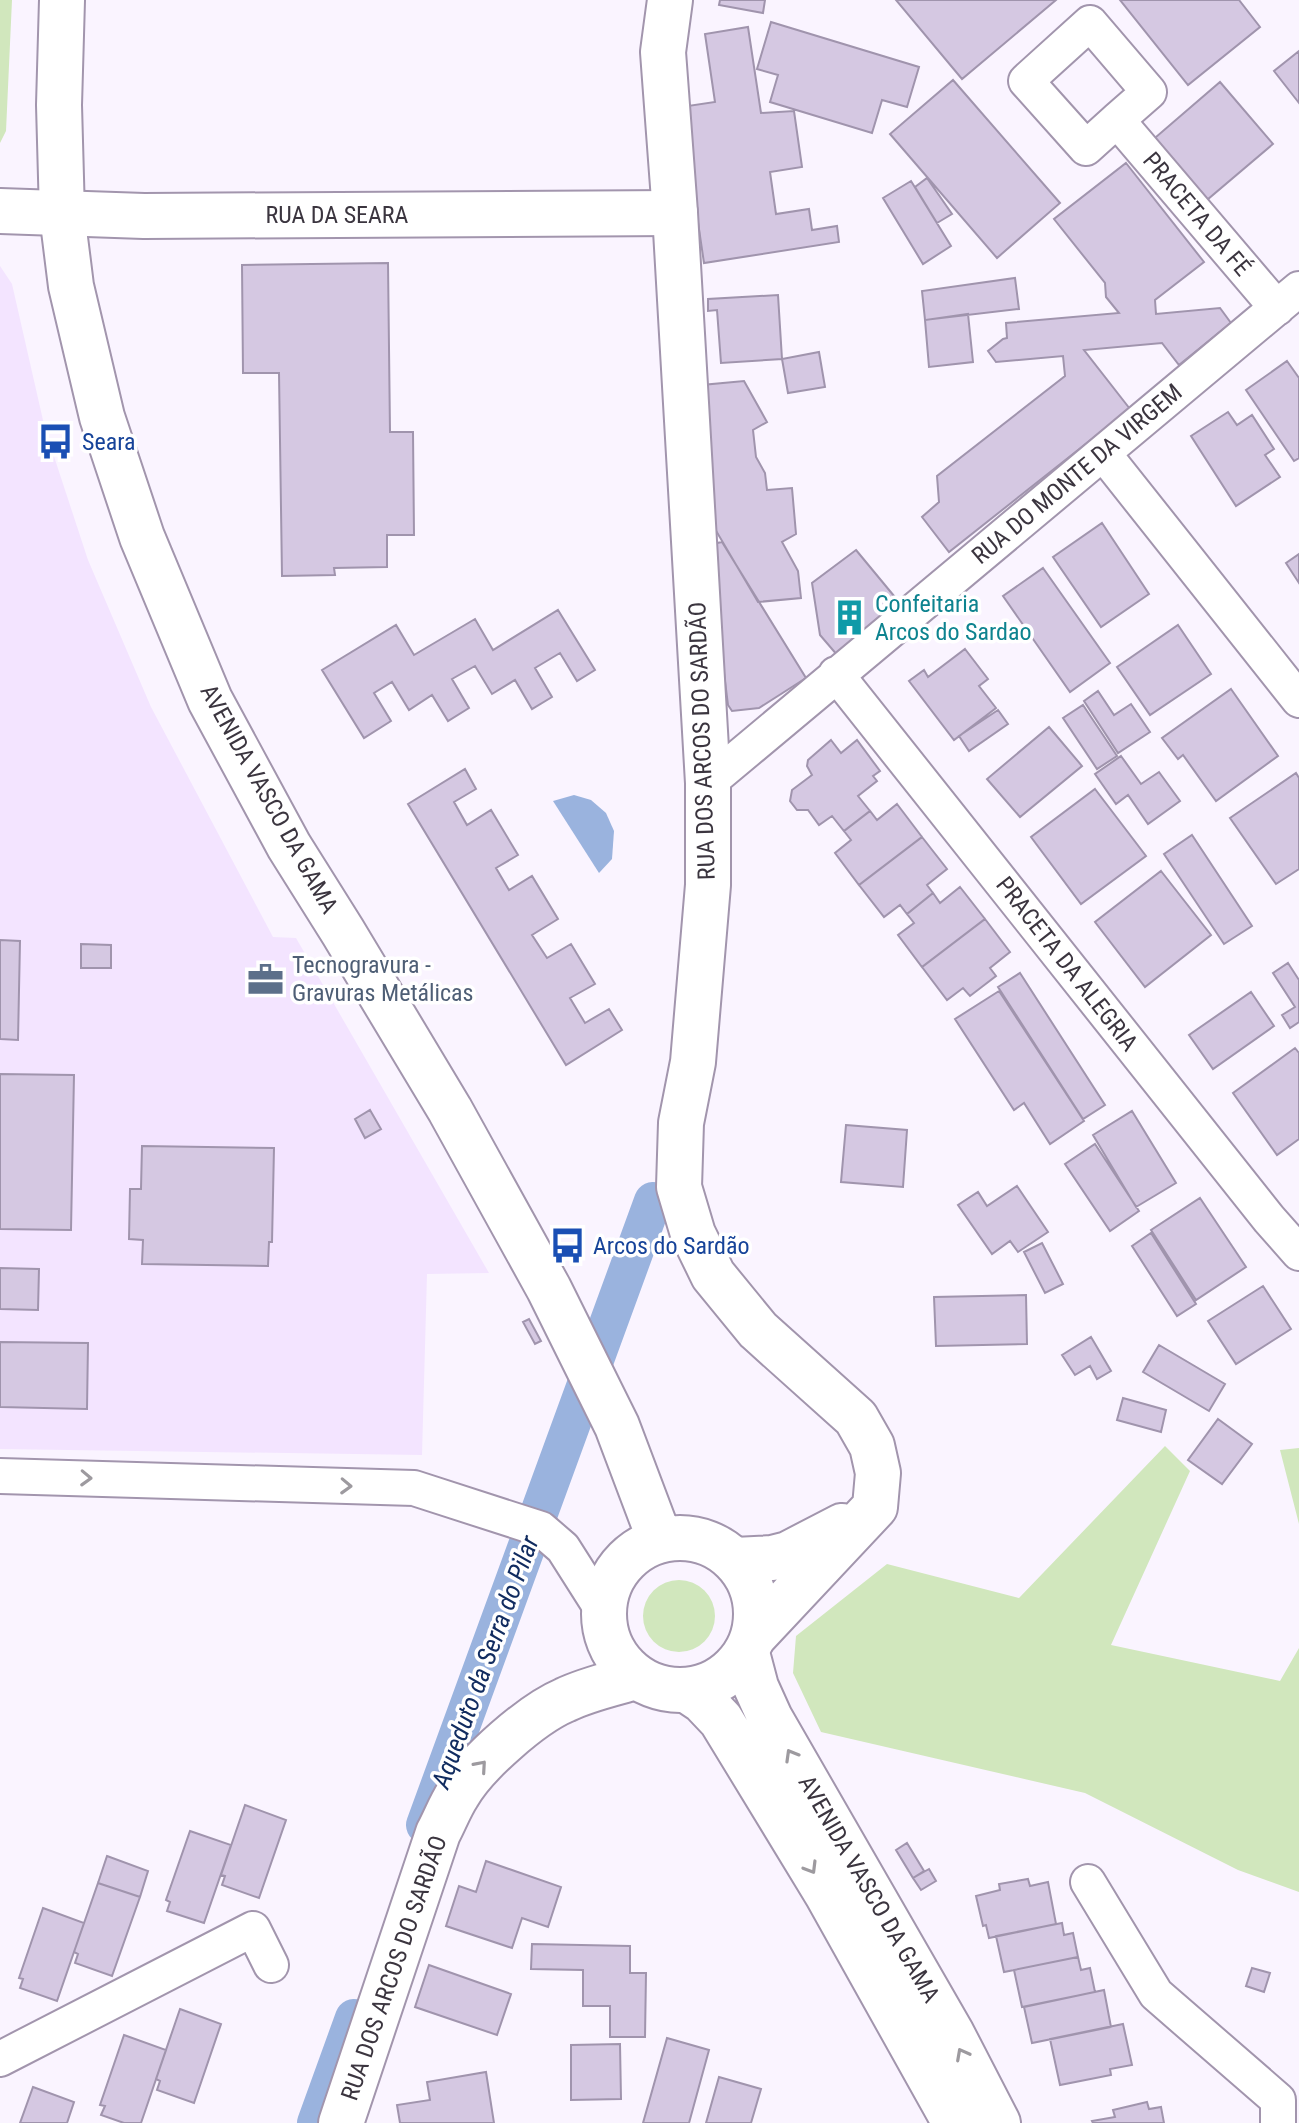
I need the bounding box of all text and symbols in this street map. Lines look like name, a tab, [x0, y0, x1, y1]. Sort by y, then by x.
street label: PRACETA DA FÉ	[1137, 147, 1257, 282]
street label: RUA DA SEARA	[266, 201, 409, 229]
street label: RUA DO MONTE DA VIRGEM	[966, 378, 1188, 570]
bus stop icon: Seara	[37, 423, 75, 461]
place label: Seara	[82, 428, 136, 456]
place label: Confeitaria Arcos do Sardao	[875, 590, 1031, 646]
building icon: Confeitaria Arcos do Sardao	[830, 599, 868, 637]
street label: RUA DOS ARCOS DO SARDÃO	[683, 601, 721, 881]
street label: AVENIDA VASCO DA GAMA	[194, 680, 344, 918]
street label: PRACETA DA ALEGRIA	[990, 871, 1144, 1057]
place label: Tecnogravura - Gravuras Metálicas	[292, 951, 474, 1007]
office icon: Tecnogravura - Gravuras Metálicas	[247, 960, 285, 998]
bus stop icon: Arcos do Sardão	[548, 1227, 586, 1265]
place label: Arcos do Sardão	[593, 1232, 749, 1260]
one-way arrow	[80, 1470, 93, 1487]
one-way arrow	[340, 1477, 353, 1494]
water label: Aqueduto da Serra do Pilar	[425, 1530, 545, 1793]
one-way arrow	[785, 1749, 801, 1764]
one-way arrow	[471, 1761, 486, 1776]
street label: AVENIDA VASCO DA GAMA	[793, 1771, 946, 2008]
street label: RUA DOS ARCOS DO SARDÃO	[335, 1832, 453, 2104]
one-way arrow	[802, 1859, 817, 1874]
one-way arrow	[957, 2047, 972, 2062]

